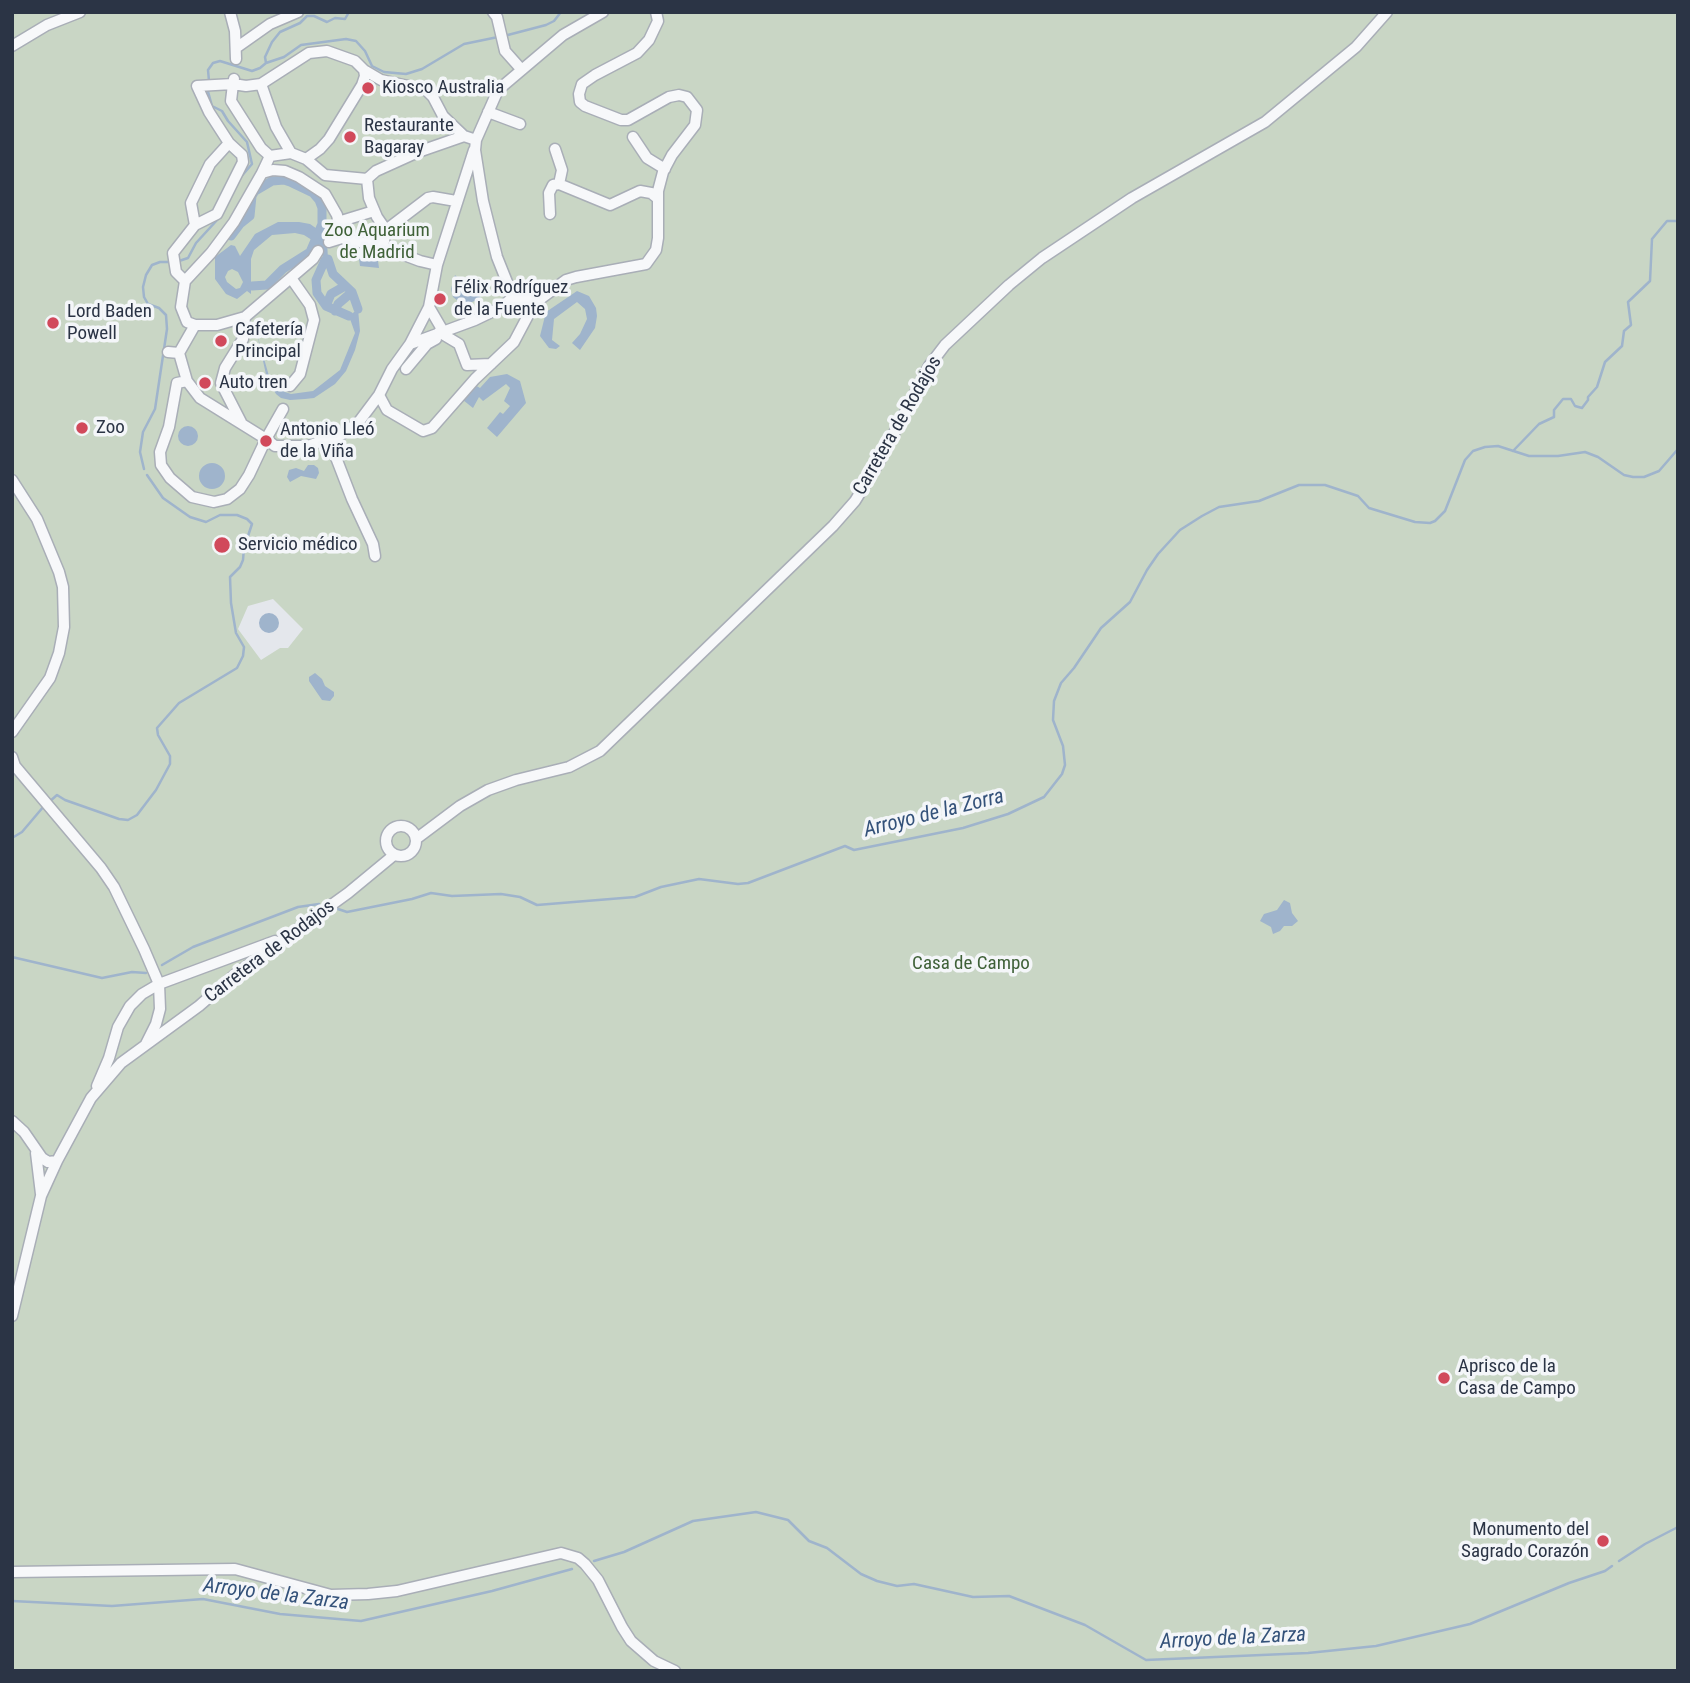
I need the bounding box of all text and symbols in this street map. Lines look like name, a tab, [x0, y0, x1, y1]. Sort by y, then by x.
place label: Kiosco Australia	[382, 77, 504, 99]
marker: Kiosco Australia	[360, 80, 376, 96]
place label: Restaurante Bagaray	[364, 115, 454, 159]
marker: Restaurante Bagaray	[342, 129, 358, 145]
park label: Zoo Aquarium de Madrid	[324, 220, 430, 264]
place label: Félix Rodríguez de la Fuente	[454, 277, 568, 321]
marker: Félix Rodríguez de la Fuente	[432, 291, 448, 307]
place label: Lord Baden Powell	[67, 301, 152, 345]
marker: Lord Baden Powell	[45, 315, 61, 331]
place label: Cafetería Principal	[235, 319, 303, 363]
marker: Cafetería Principal	[213, 333, 229, 349]
street label: Carretera de Rodajos	[849, 352, 947, 500]
place label: Auto tren	[219, 372, 288, 394]
marker: Auto tren	[197, 375, 213, 391]
place label: Zoo	[96, 417, 125, 439]
place label: Antonio Lleó de la Viña	[280, 419, 374, 463]
marker: Zoo	[74, 420, 90, 436]
marker: Antonio Lleó de la Viña	[258, 433, 274, 449]
place label: Servicio médico	[238, 534, 358, 556]
marker: Servicio médico	[212, 535, 232, 555]
water label: Arroyo de la Zorra	[861, 784, 1007, 844]
street label: Carretera de Rodajos	[200, 896, 340, 1008]
park label: Casa de Campo	[912, 953, 1030, 975]
place label: Aprisco de la Casa de Campo	[1458, 1356, 1576, 1400]
marker: Aprisco de la Casa de Campo	[1436, 1370, 1452, 1386]
place label: Monumento del Sagrado Corazón	[1461, 1519, 1589, 1563]
marker: Monumento del Sagrado Corazón	[1595, 1533, 1611, 1549]
water label: Arroyo de la Zarza	[202, 1574, 350, 1616]
water label: Arroyo de la Zarza	[1159, 1623, 1307, 1655]

